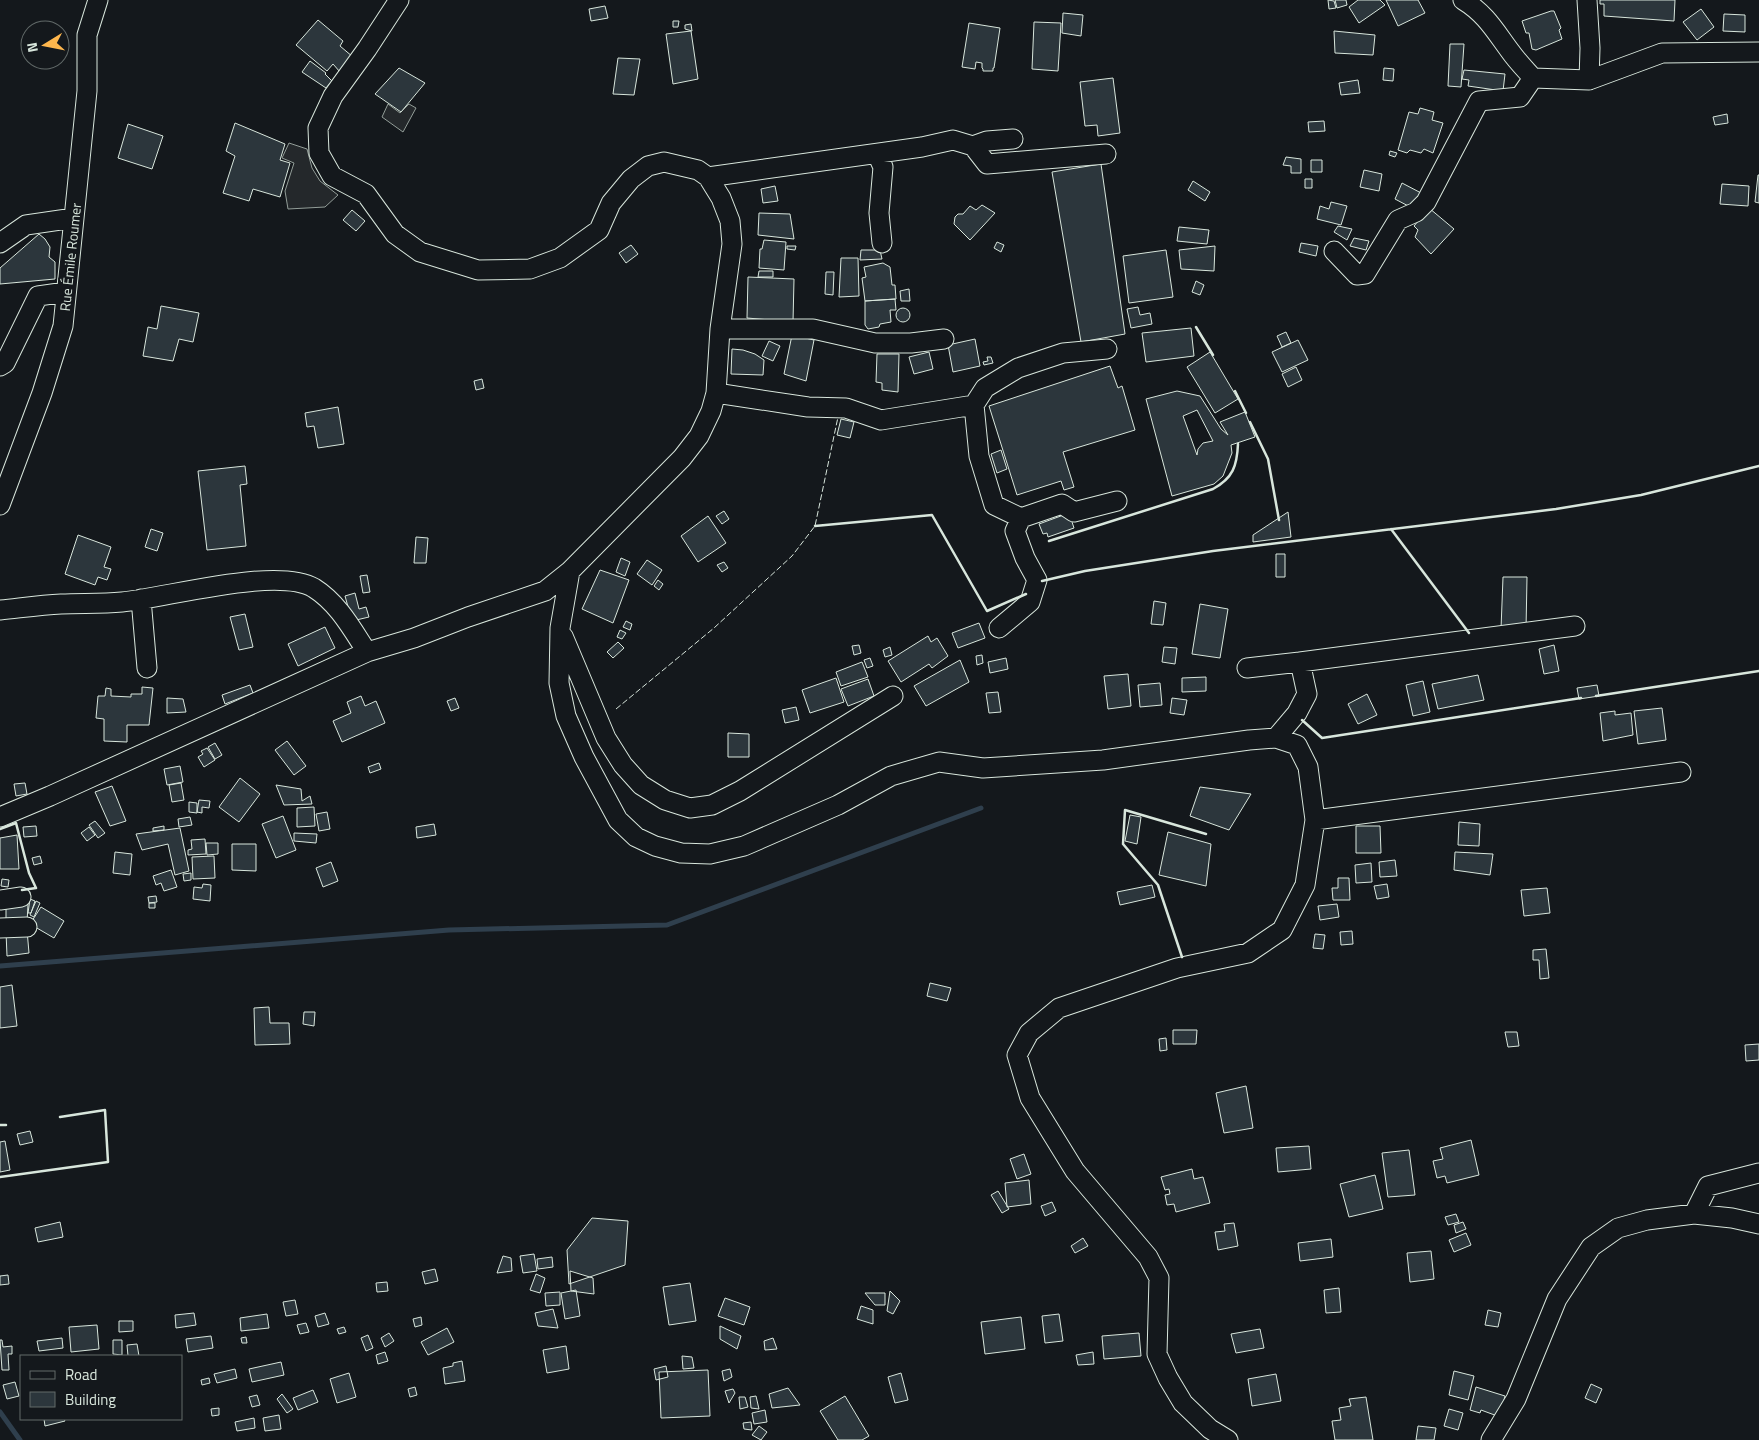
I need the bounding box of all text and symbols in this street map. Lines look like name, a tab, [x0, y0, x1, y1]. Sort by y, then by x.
north arrow	[20, 20, 70, 70]
text: N	[21, 41, 43, 54]
street label: Rue Émile Roumer	[54, 202, 86, 312]
legend	[20, 1355, 182, 1420]
text: Road	[65, 1363, 97, 1386]
text: Building	[65, 1388, 116, 1411]

